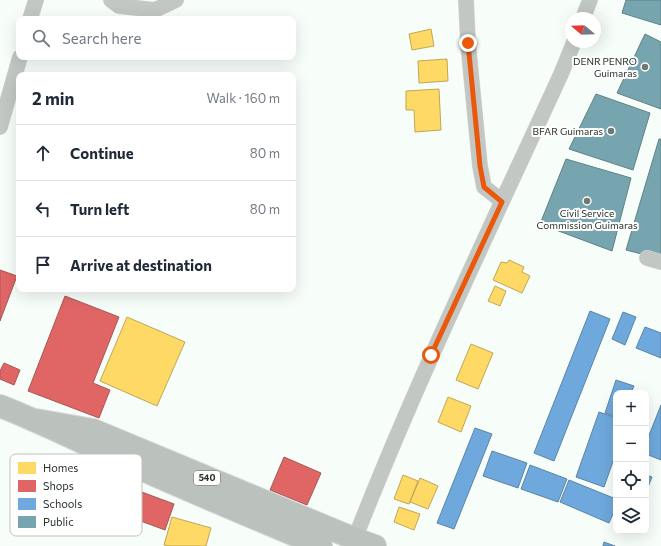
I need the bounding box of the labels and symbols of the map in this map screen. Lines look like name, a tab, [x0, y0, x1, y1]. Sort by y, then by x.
north arrow	[565, 12, 601, 48]
route end	[459, 34, 477, 52]
place label: DENR PENRO Guimaras	[573, 55, 637, 79]
marker: DENR PENRO Guimaras	[640, 62, 650, 72]
place label: BFAR Guimaras	[533, 125, 603, 137]
marker: BFAR Guimaras	[606, 126, 616, 136]
marker: Civil Service Commission Guimaras	[582, 196, 592, 206]
place label: Civil Service Commission Guimaras	[536, 207, 638, 231]
route start	[422, 346, 440, 364]
legend	[10, 454, 142, 536]
text: Homes	[43, 461, 78, 474]
road number: 540	[194, 471, 220, 485]
text: Shops	[43, 479, 74, 492]
text: Schools	[43, 497, 82, 510]
text: Public	[43, 515, 74, 528]

